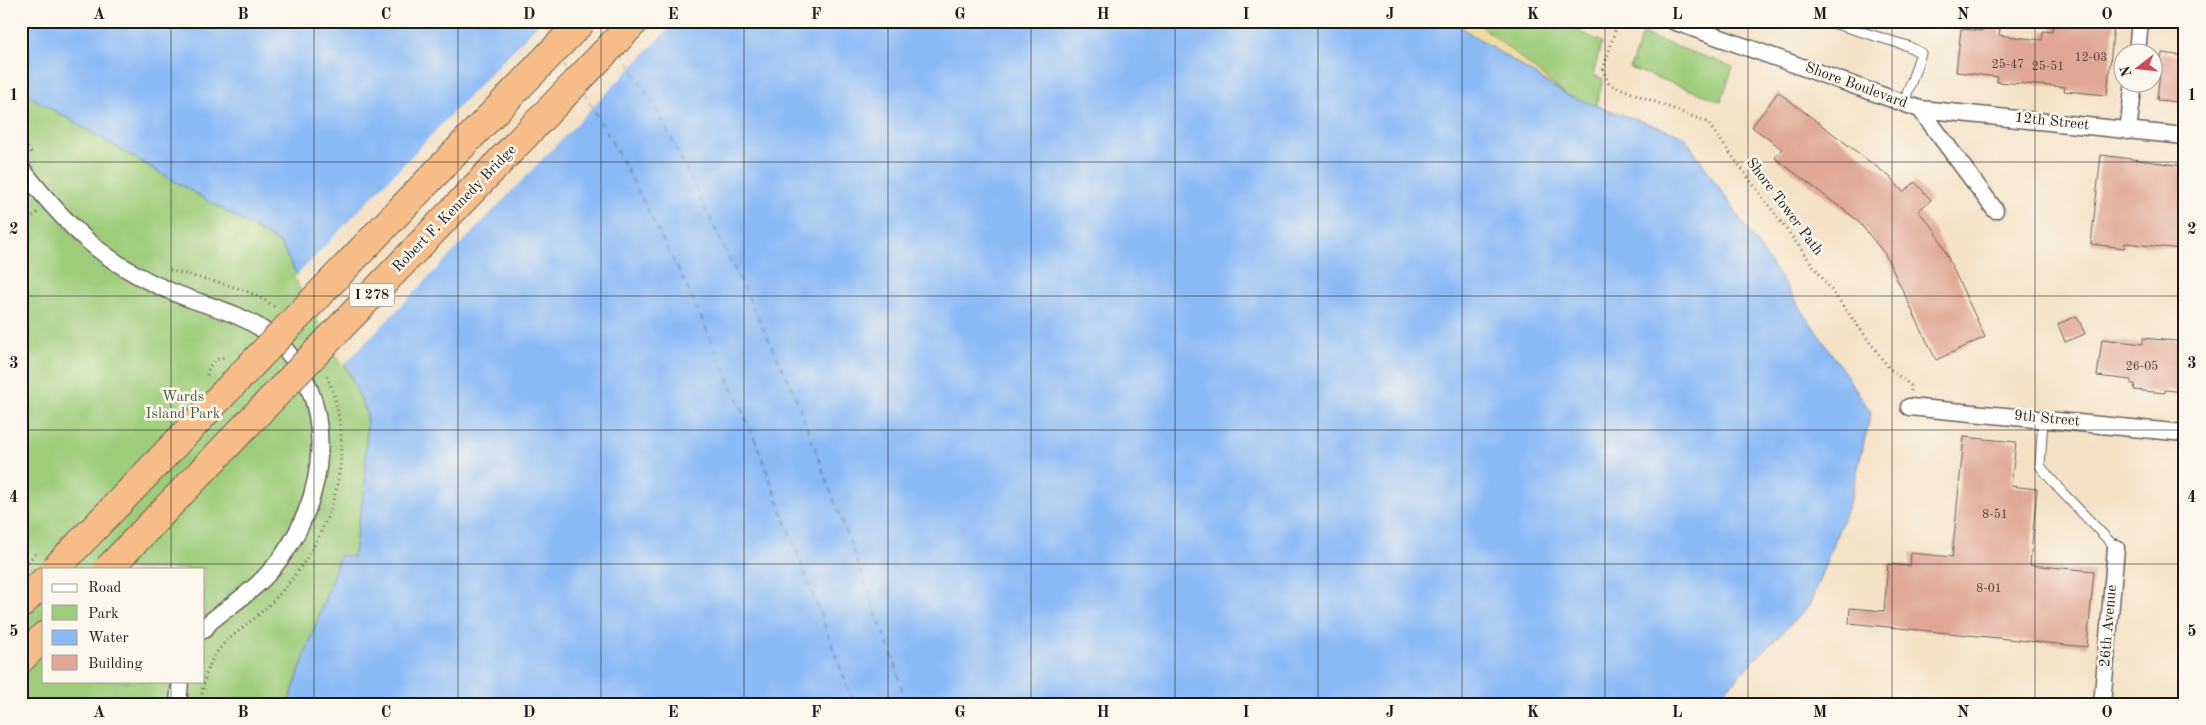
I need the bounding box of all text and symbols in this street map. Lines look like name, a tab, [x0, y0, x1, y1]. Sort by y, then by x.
text: A	[93, 7, 105, 23]
text: B	[237, 7, 249, 23]
text: C	[381, 7, 391, 23]
text: D	[523, 7, 535, 23]
text: E	[667, 7, 679, 23]
text: F	[811, 7, 822, 23]
text: G	[954, 7, 966, 23]
text: H	[1096, 7, 1110, 23]
text: I	[1242, 7, 1250, 23]
text: J	[1386, 7, 1395, 23]
text: K	[1527, 7, 1539, 23]
text: L	[1672, 7, 1683, 23]
text: M	[1813, 7, 1827, 23]
text: N	[1957, 7, 1970, 23]
text: O	[2101, 7, 2113, 23]
north arrow	[2114, 42, 2164, 92]
house number: 12-03	[2075, 52, 2107, 64]
house number: 25-47	[1992, 58, 2024, 71]
house number: 25-51	[2032, 60, 2064, 73]
street label: Shore Boulevard	[1803, 61, 1909, 112]
text: N	[2118, 64, 2135, 78]
text: 1	[9, 88, 19, 104]
text: 1	[2187, 88, 2197, 104]
street label: 12th Street	[2014, 111, 2090, 133]
street label: Robert F. Kennedy Bridge	[390, 142, 520, 276]
street label: Shore Tower Path	[1743, 156, 1825, 258]
text: 2	[9, 222, 19, 238]
text: 2	[2187, 222, 2197, 238]
road number: I 278	[350, 284, 394, 306]
text: 3	[9, 356, 19, 372]
text: 3	[2187, 356, 2197, 372]
house number: 26-05	[2126, 360, 2158, 373]
park label: Wards Island Park	[146, 390, 221, 422]
street label: 9th Street	[2013, 409, 2081, 429]
text: 4	[9, 490, 19, 506]
text: 4	[2187, 490, 2197, 506]
house number: 8-51	[1982, 508, 2008, 521]
legend	[42, 568, 205, 682]
text: Road	[88, 581, 122, 596]
house number: 8-01	[1976, 583, 2002, 595]
street label: 26th Avenue	[2098, 584, 2120, 668]
text: Park	[88, 607, 119, 622]
text: 5	[9, 624, 19, 640]
text: 5	[2187, 624, 2197, 640]
text: Water	[88, 631, 129, 646]
text: Building	[88, 657, 143, 672]
text: A	[93, 705, 105, 721]
text: B	[237, 705, 249, 721]
text: C	[381, 705, 391, 721]
text: D	[523, 705, 535, 721]
text: E	[667, 705, 679, 721]
text: F	[811, 705, 822, 721]
text: G	[954, 705, 966, 721]
text: H	[1096, 705, 1110, 721]
text: I	[1242, 705, 1250, 721]
text: J	[1386, 705, 1395, 721]
text: K	[1527, 705, 1539, 721]
text: L	[1672, 705, 1683, 721]
text: M	[1813, 705, 1827, 721]
text: N	[1957, 705, 1970, 721]
text: O	[2101, 705, 2113, 721]

